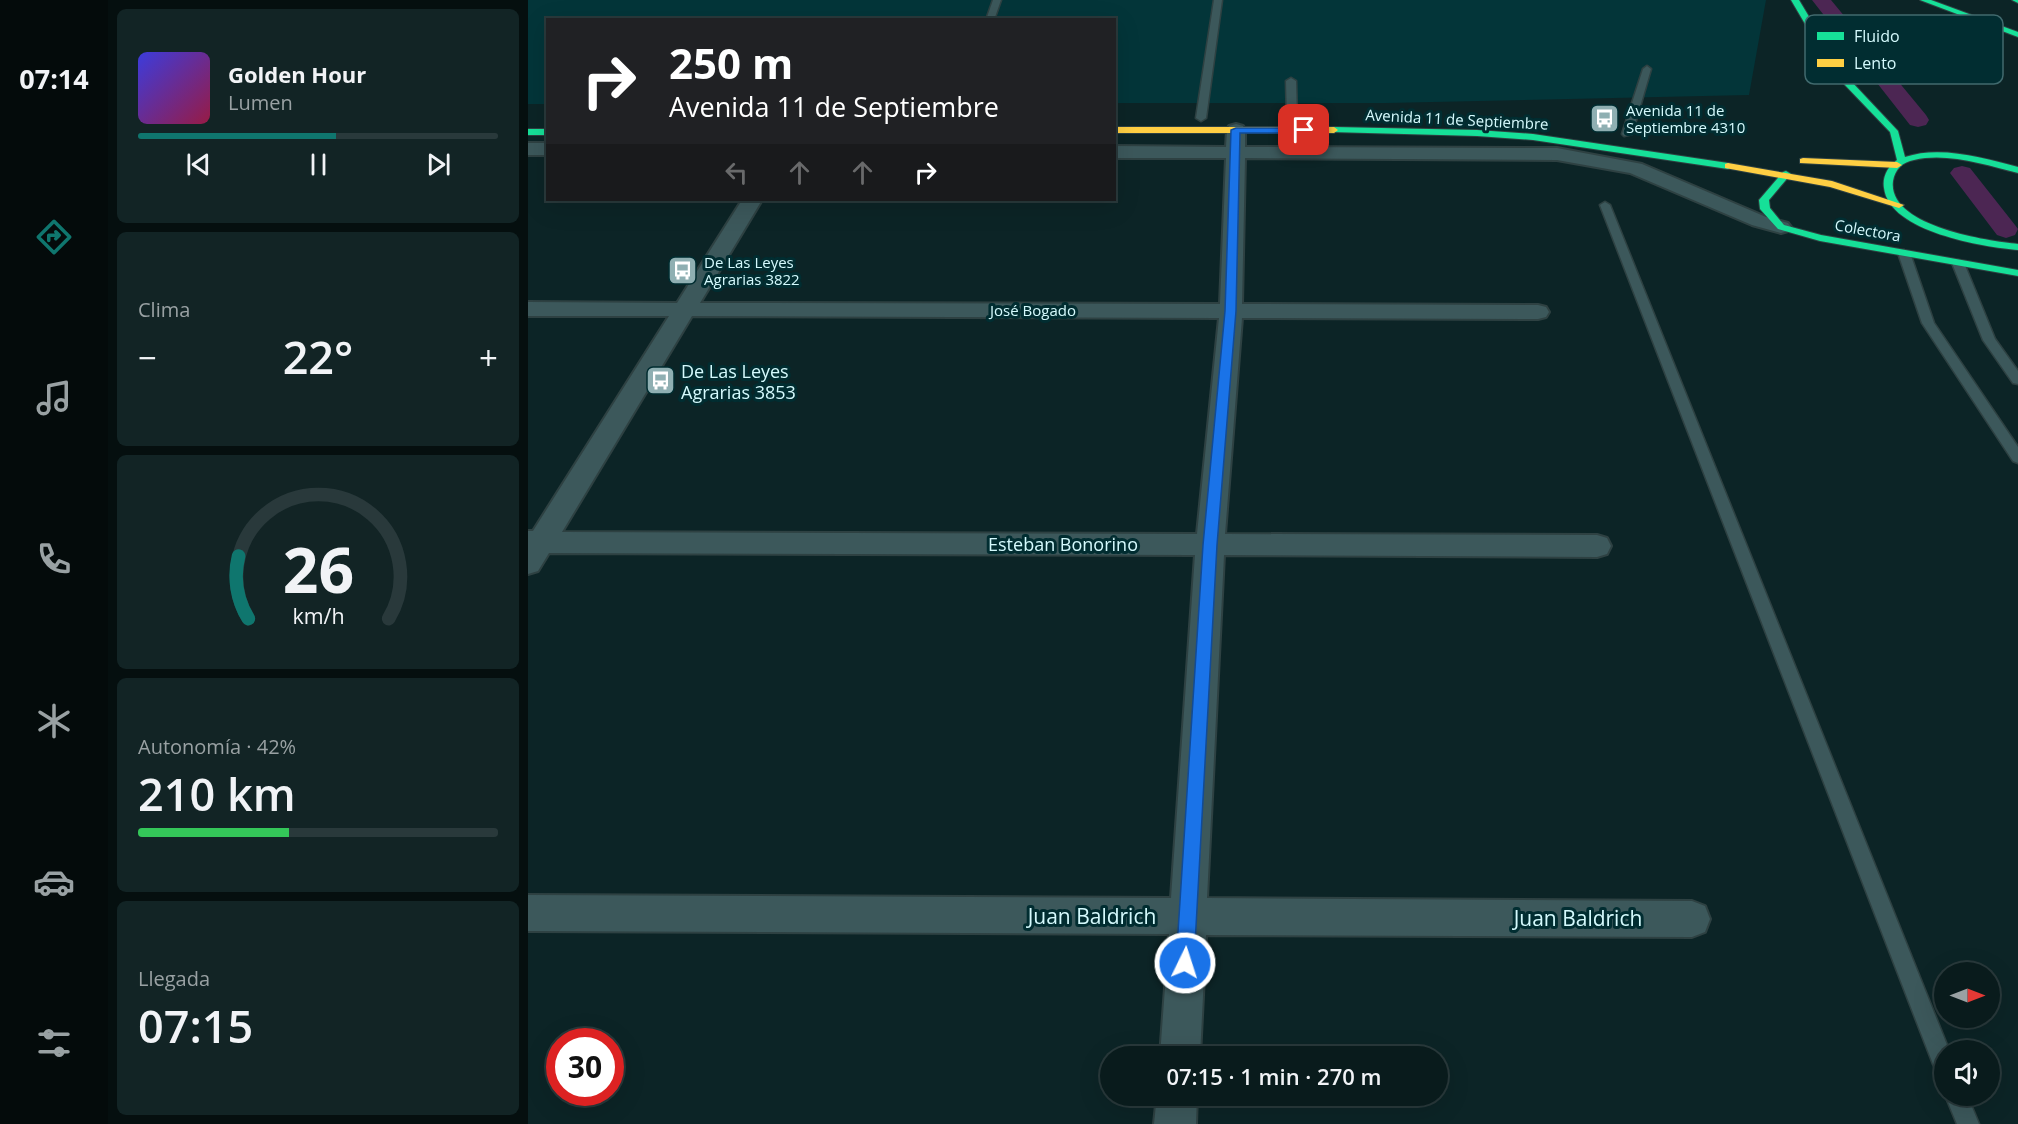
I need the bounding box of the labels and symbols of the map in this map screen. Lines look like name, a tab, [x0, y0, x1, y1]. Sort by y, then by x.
legend	[1805, 15, 2003, 84]
text: Fluido	[1854, 25, 1900, 47]
text: Lento	[1854, 52, 1896, 74]
place label: Avenida 11 de Septiembre 4310	[1626, 100, 1745, 137]
bus stop icon: Avenida 11 de Septiembre 4310	[1589, 103, 1621, 135]
pin	[1278, 104, 1329, 155]
street label: Avenida 11 de Septiembre	[1365, 104, 1549, 134]
street label: Colectora	[1833, 214, 1903, 246]
place label: De Las Leyes Agrarias 3822	[704, 252, 800, 289]
bus stop icon: De Las Leyes Agrarias 3822	[667, 255, 699, 287]
street label: José Bogado	[988, 300, 1076, 320]
place label: De Las Leyes Agrarias 3853	[681, 359, 796, 404]
bus stop icon: De Las Leyes Agrarias 3853	[644, 365, 676, 397]
street label: Esteban Bonorino	[988, 532, 1138, 556]
street label: Juan Baldrich	[1026, 902, 1156, 930]
street label: Juan Baldrich	[1512, 904, 1642, 932]
position arrow	[1153, 931, 1217, 995]
north arrow	[1934, 962, 2000, 1028]
speed limit sign: 30	[546, 1028, 624, 1106]

